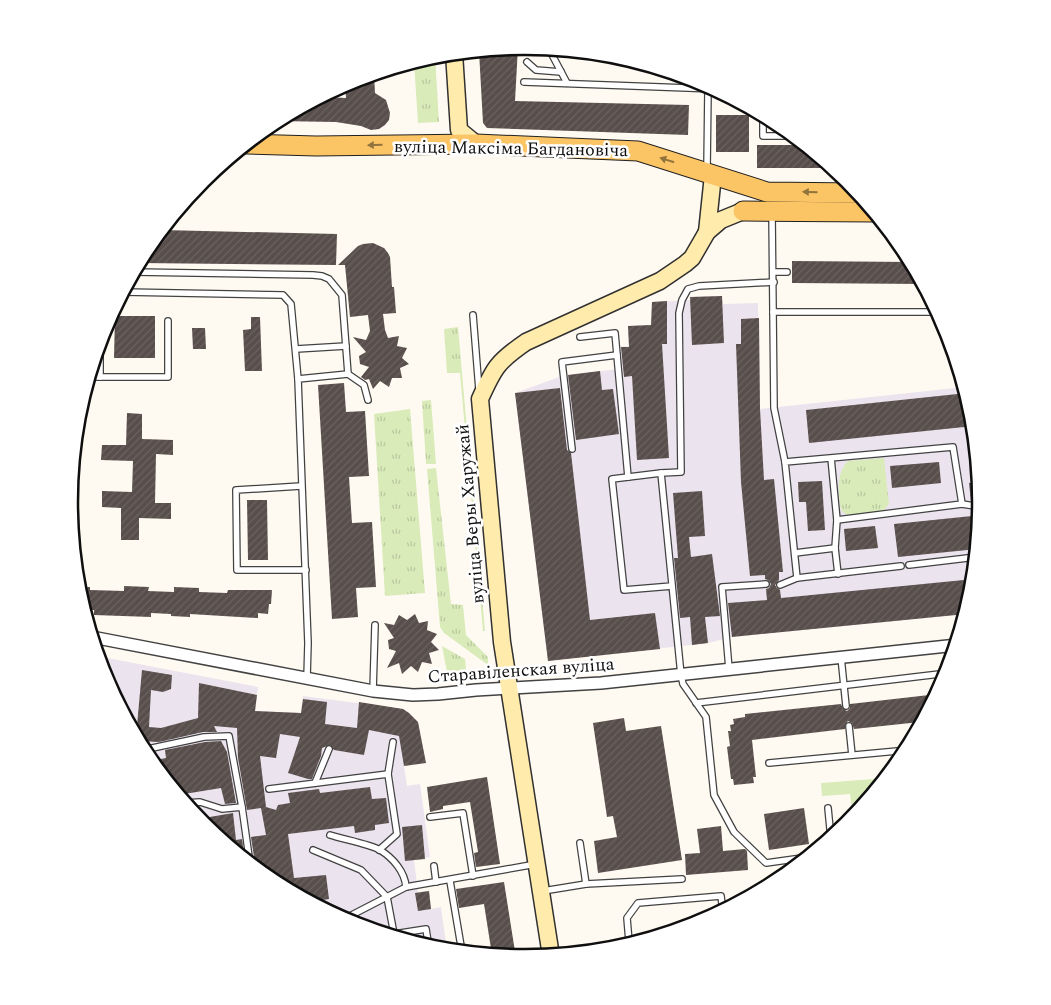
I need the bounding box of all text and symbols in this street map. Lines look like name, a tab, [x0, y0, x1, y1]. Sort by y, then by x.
street label: вуліца Максіма Багдановіча	[394, 133, 629, 164]
one-way arrow	[366, 141, 382, 149]
one-way arrow	[659, 156, 674, 164]
one-way arrow	[802, 188, 818, 196]
street label: вуліца Веры Харужай	[449, 423, 492, 605]
street label: Старавіленская вуліца	[427, 650, 616, 690]

